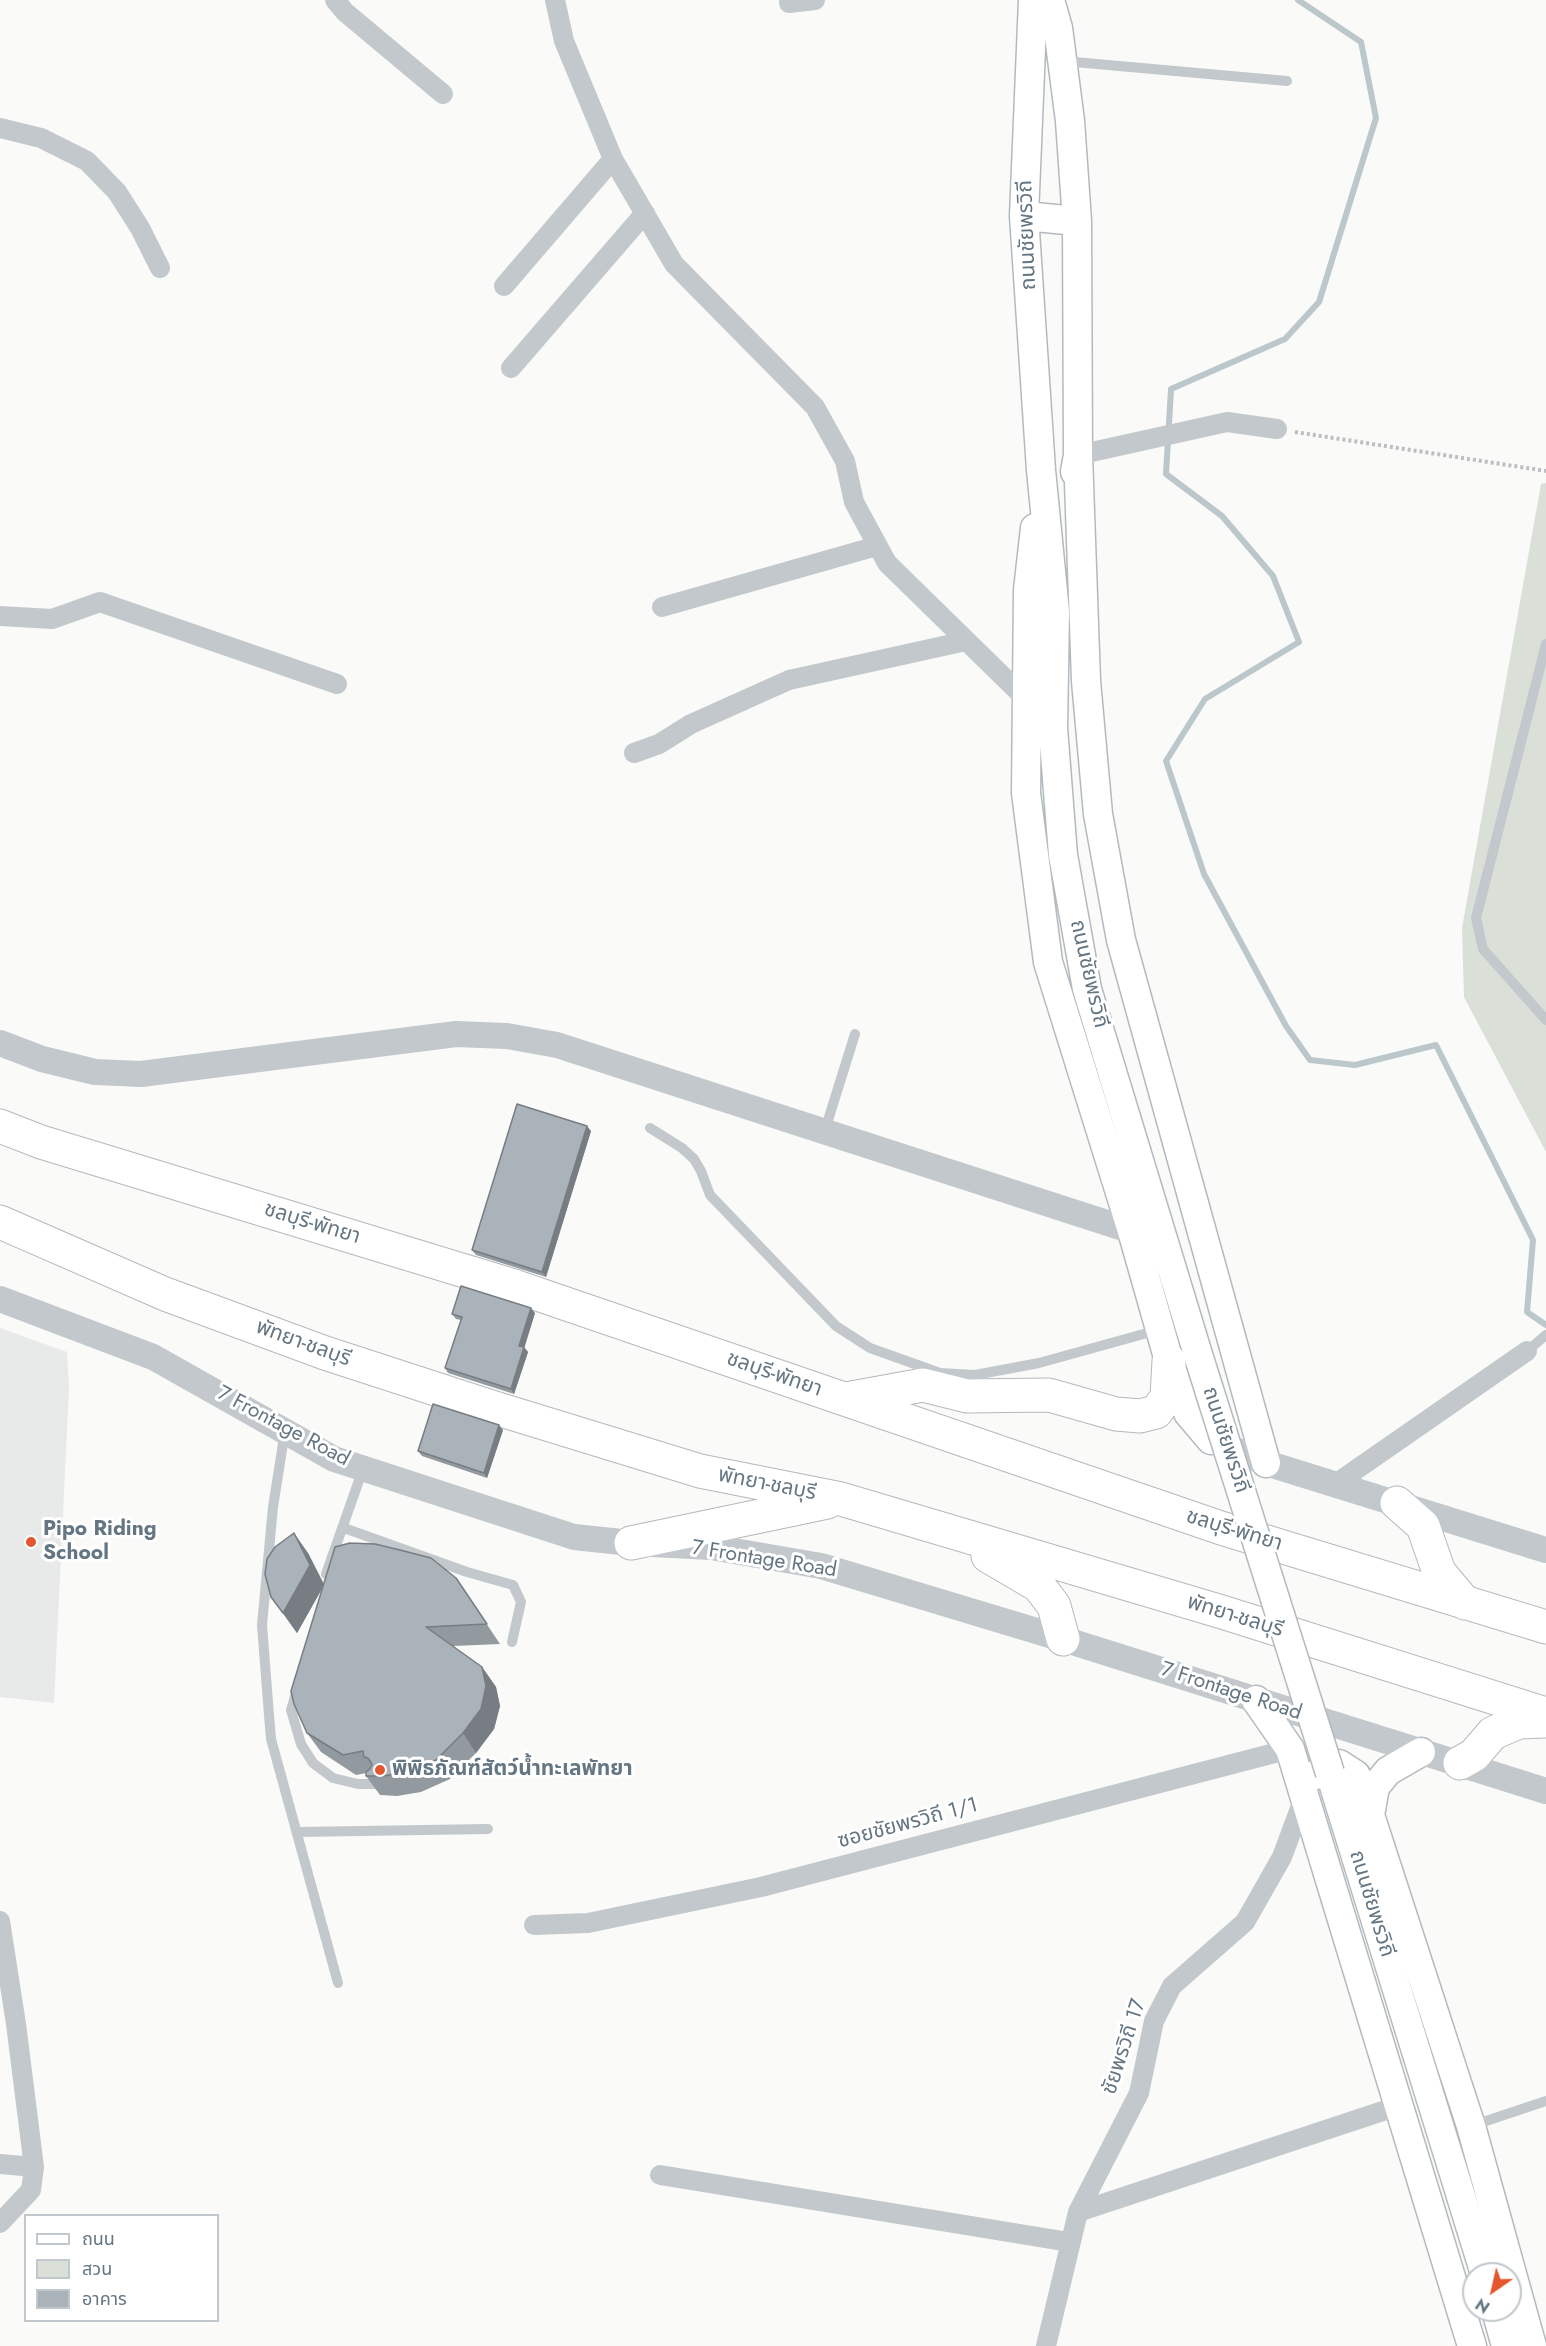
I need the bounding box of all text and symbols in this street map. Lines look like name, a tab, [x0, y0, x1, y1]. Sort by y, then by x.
street label: ถนนชัยพรวิถี	[1013, 179, 1043, 291]
street label: ถนนชัยพรวิถี	[1063, 917, 1113, 1031]
street label: ชลบุรี-พัทยา	[261, 1197, 363, 1251]
street label: พัทยา-ชลบุรี	[252, 1315, 354, 1373]
street label: ชลบุรี-พัทยา	[723, 1347, 825, 1403]
street label: 7 Frontage Road	[212, 1382, 354, 1472]
street label: ถนนชัยพรวิถี	[1196, 1384, 1254, 1496]
street label: พัทยา-ชลบุรี	[716, 1463, 818, 1507]
street label: ชลบุรี-พัทยา	[1183, 1504, 1285, 1558]
place label: Pipo Riding School	[43, 1517, 157, 1567]
marker: Pipo Riding School	[24, 1535, 38, 1549]
street label: 7 Frontage Road	[690, 1536, 838, 1584]
street label: พัทยา-ชลบุรี	[1184, 1590, 1286, 1644]
street label: 7 Frontage Road	[1158, 1657, 1304, 1727]
place label: พิพิธภัณฑ์สัตว์น้ำทะเลพัทยา	[392, 1757, 633, 1783]
marker: พิพิธภัณฑ์สัตว์น้ำทะเลพัทยา	[373, 1763, 387, 1777]
street label: ซอยชัยพรวิถี 1/1	[835, 1793, 981, 1855]
street label: ถนนชัยพรวิถี	[1343, 1848, 1399, 1960]
street label: ชัยพรวิถี 17	[1098, 1996, 1152, 2098]
legend	[24, 2214, 219, 2322]
text: ถนน	[82, 2226, 115, 2252]
text: สวน	[82, 2256, 112, 2282]
north arrow	[1462, 2262, 1522, 2322]
text: อาคาร	[82, 2286, 127, 2312]
text: N	[1471, 2293, 1494, 2319]

